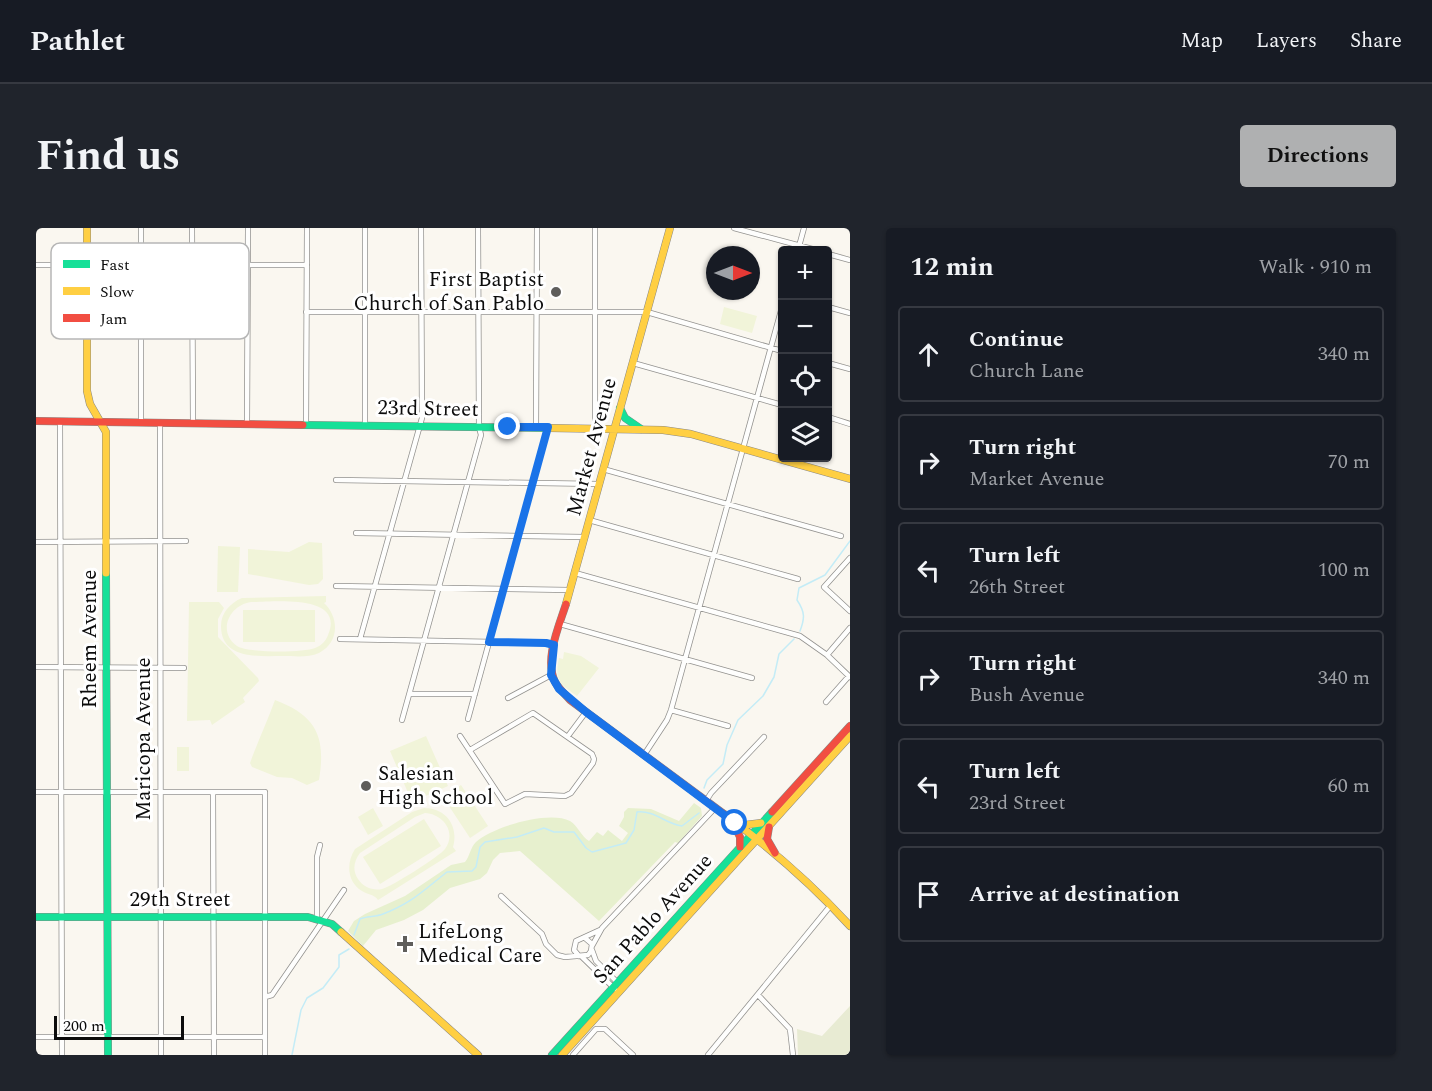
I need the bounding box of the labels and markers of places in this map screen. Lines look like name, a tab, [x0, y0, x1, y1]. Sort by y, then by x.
place label: First Baptist Church of San Pablo	[353, 264, 544, 320]
marker: First Baptist Church of San Pablo	[549, 285, 563, 299]
place label: Salesian High School	[378, 758, 493, 814]
marker: Salesian High School	[359, 779, 373, 793]
place label: LifeLong Medical Care	[418, 916, 542, 972]
marker: LifeLong Medical Care	[396, 935, 414, 953]

